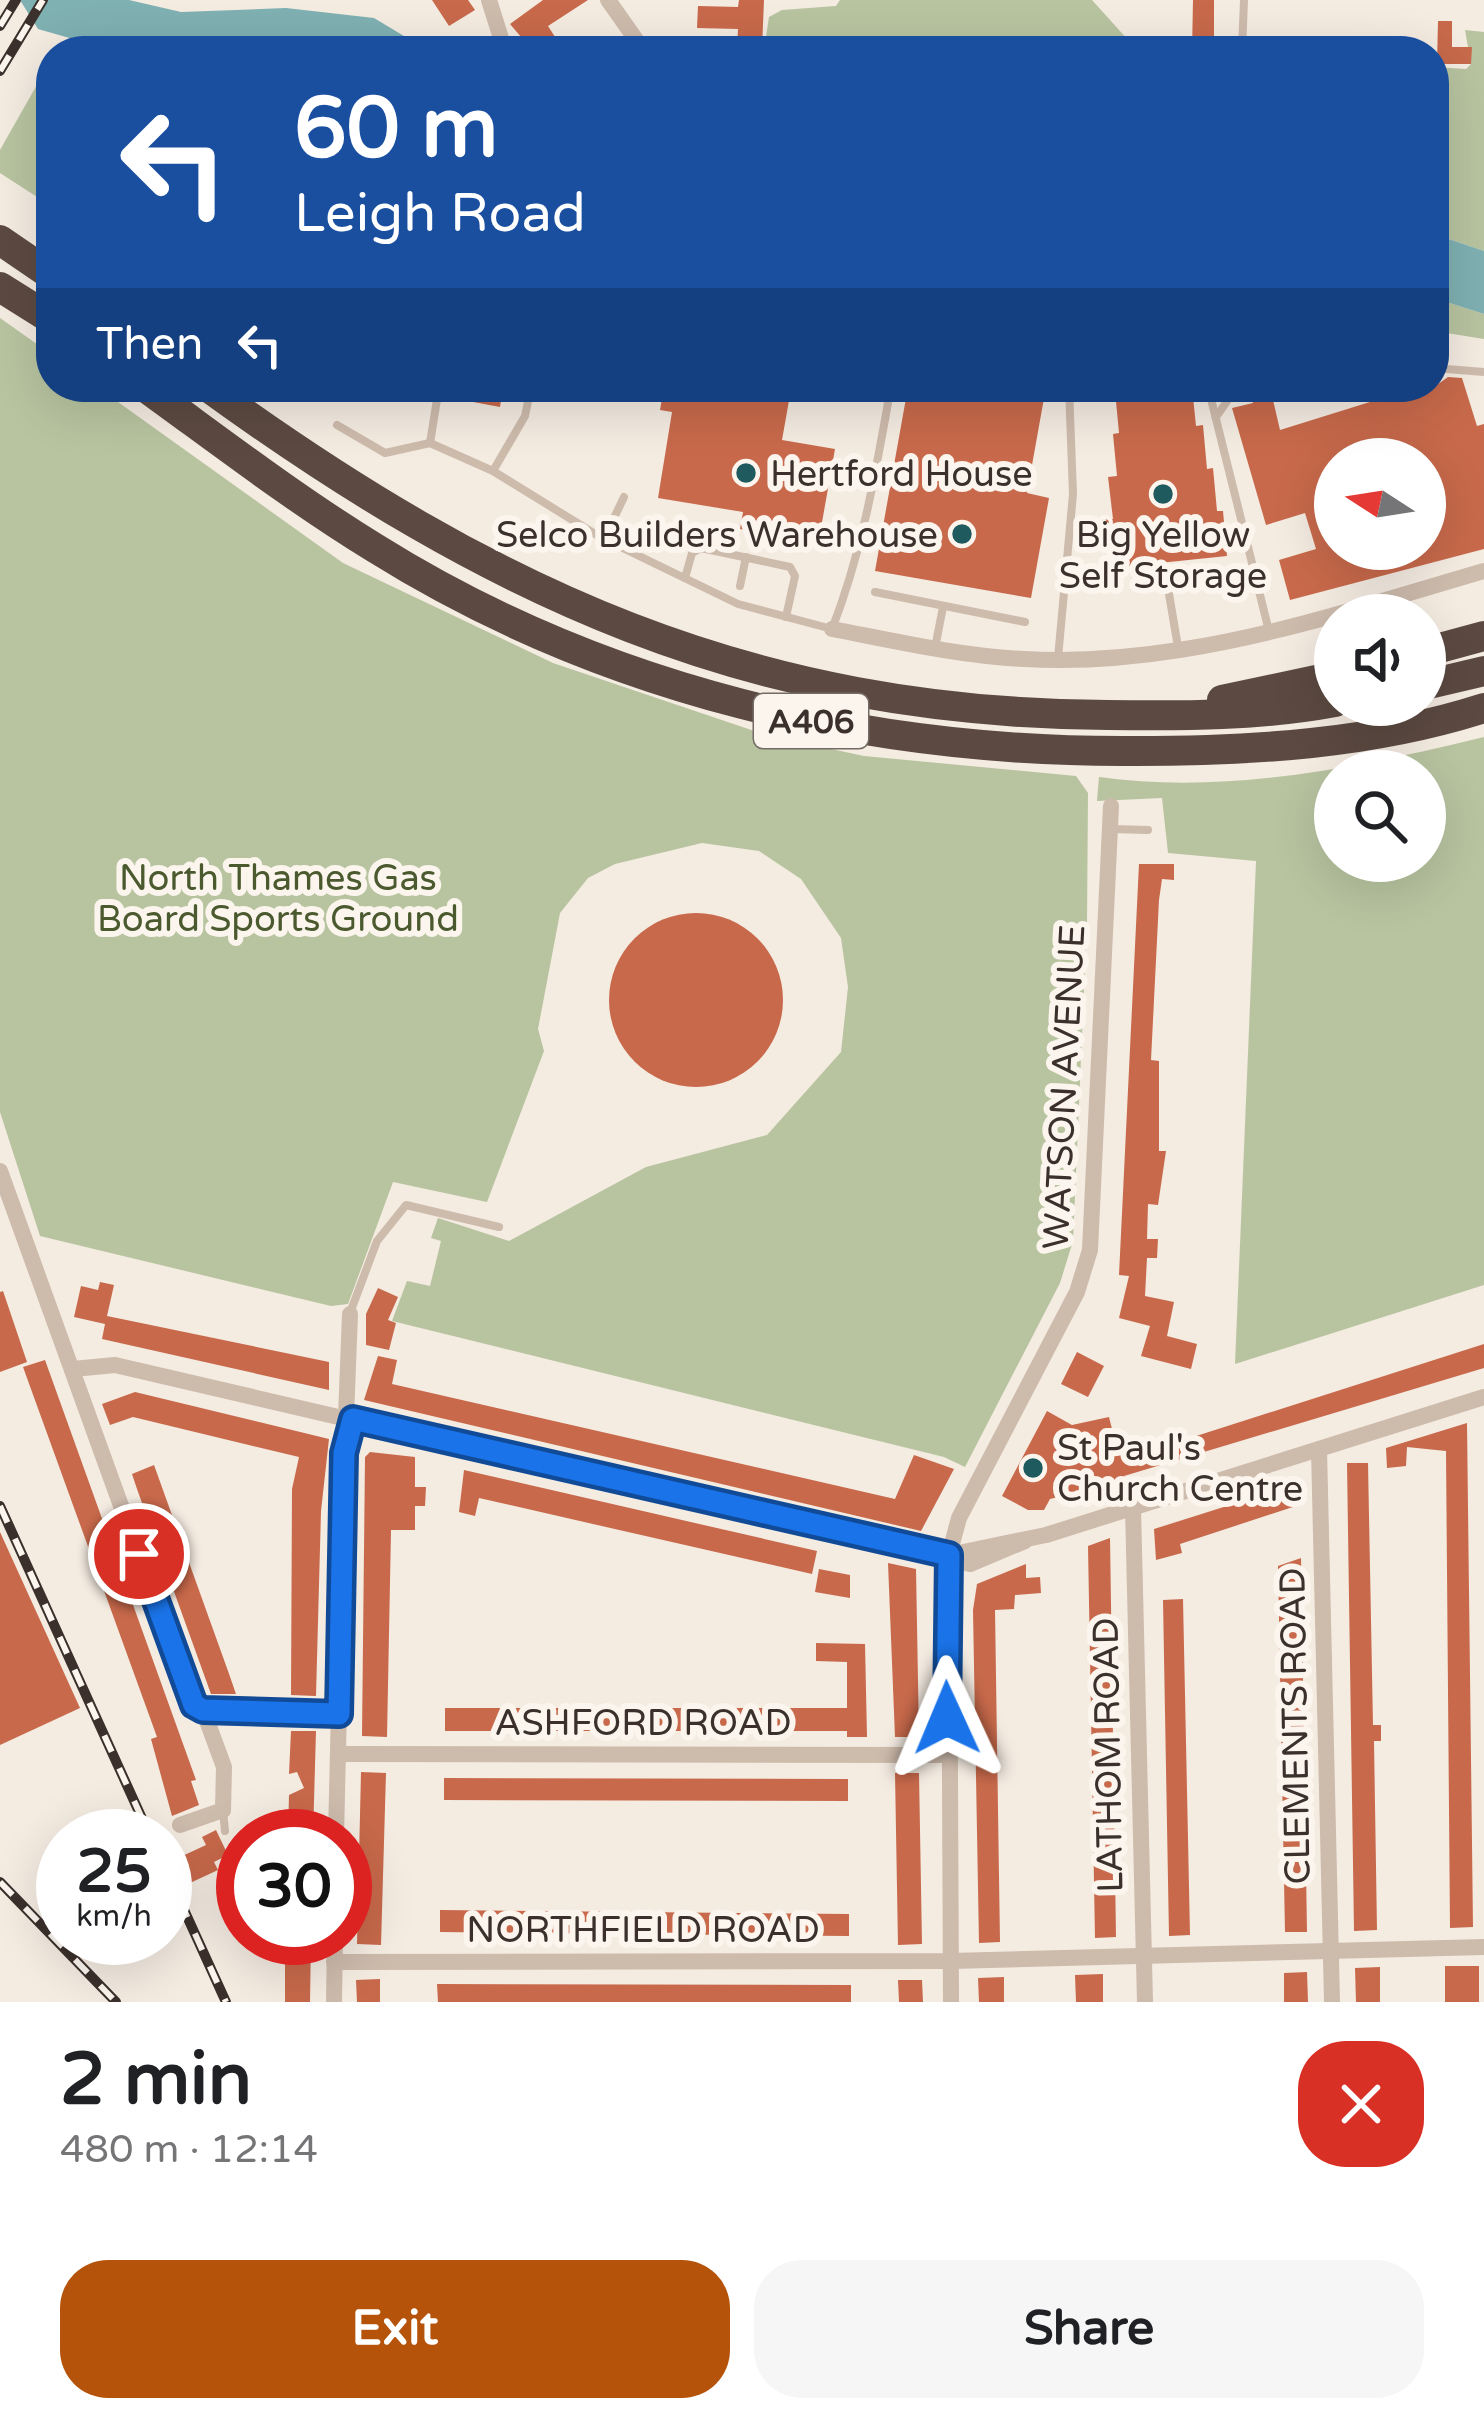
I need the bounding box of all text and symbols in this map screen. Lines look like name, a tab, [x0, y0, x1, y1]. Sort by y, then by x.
text: 60 m	[294, 79, 498, 180]
icon: left	[96, 84, 252, 240]
text: Leigh Road	[294, 181, 586, 246]
icon: left	[227, 312, 293, 378]
text: Then	[96, 318, 203, 372]
north arrow	[1314, 438, 1446, 570]
map controls	[1314, 438, 1446, 882]
place label: Hertford House	[770, 453, 1033, 496]
marker: Hertford House	[733, 460, 759, 486]
marker: Big Yellow Self Storage	[1150, 481, 1176, 507]
place label: Selco Builders Warehouse	[496, 514, 938, 557]
place label: Big Yellow Self Storage	[1059, 514, 1267, 598]
marker: Selco Builders Warehouse	[949, 521, 975, 547]
button: sound	[1314, 594, 1446, 726]
road number: A406	[754, 694, 868, 748]
button: search	[1314, 750, 1446, 882]
park label: North Thames Gas Board Sports Ground	[97, 857, 459, 941]
street label: WATSON AVENUE	[1035, 924, 1094, 1250]
place label: St Paul's Church Centre	[1057, 1427, 1303, 1511]
marker: St Paul's Church Centre	[1020, 1455, 1046, 1481]
pin	[88, 1503, 190, 1605]
icon: arrive	[106, 1521, 172, 1587]
street label: CLEMENTS ROAD	[1271, 1567, 1320, 1885]
street label: LATHOM ROAD	[1085, 1617, 1132, 1893]
position arrow	[884, 1655, 1010, 1781]
street label: ASHFORD ROAD	[495, 1702, 791, 1745]
speed limit sign: 30	[216, 1809, 372, 1965]
text: 25	[76, 1836, 152, 1908]
text: km/h	[76, 1898, 152, 1935]
street label: NORTHFIELD ROAD	[466, 1909, 820, 1952]
text: 2 min	[60, 2037, 252, 2124]
button: close	[1298, 2041, 1424, 2167]
text: 480 m · 12:14	[60, 2126, 318, 2173]
button: Exit	[60, 2260, 730, 2398]
button: Share	[754, 2260, 1424, 2398]

